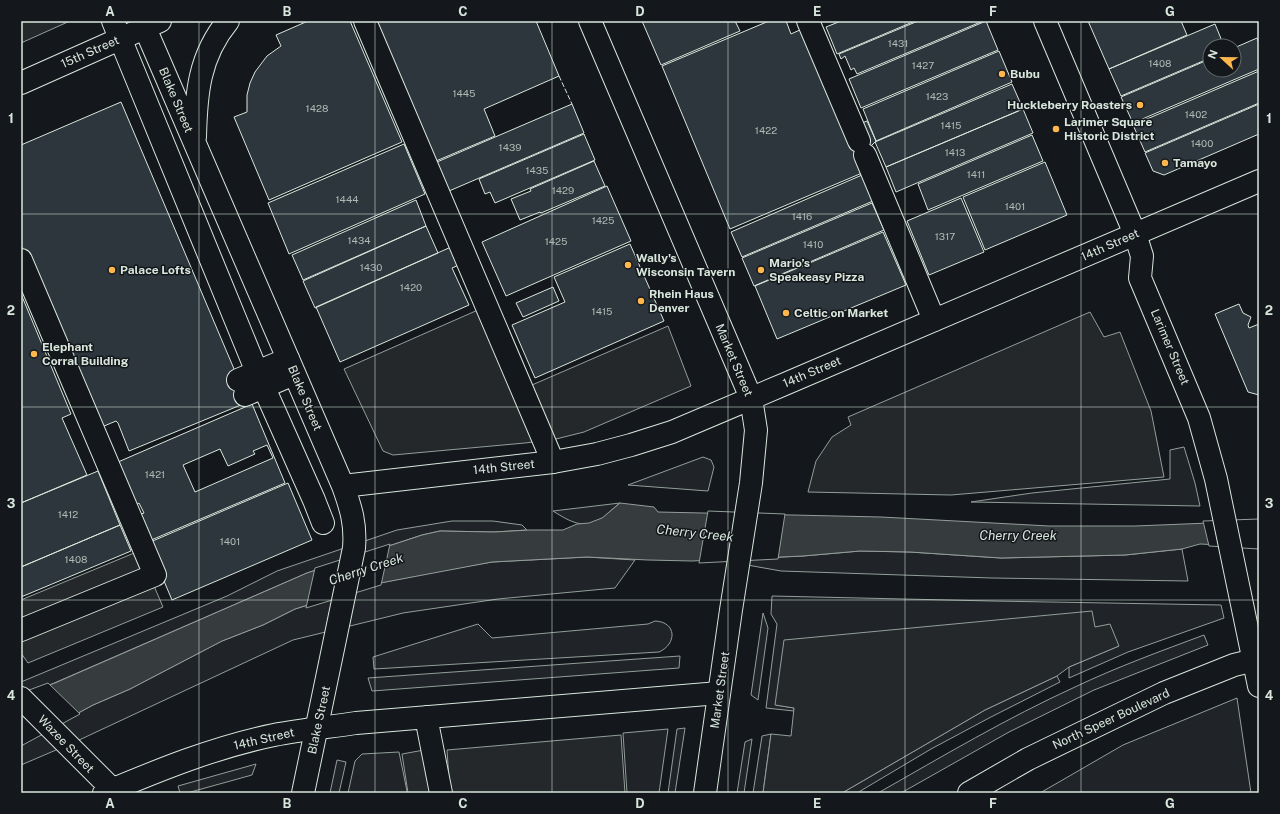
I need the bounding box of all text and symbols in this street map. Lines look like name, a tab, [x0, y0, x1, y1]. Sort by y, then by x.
text: A	[105, 4, 115, 19]
text: B	[283, 4, 292, 19]
text: C	[458, 4, 468, 19]
text: D	[635, 4, 645, 19]
text: E	[813, 4, 821, 19]
text: F	[989, 4, 997, 19]
text: G	[1165, 4, 1175, 19]
street label: 15th Street	[59, 33, 122, 71]
house number: 1431	[888, 37, 908, 49]
north arrow	[1202, 38, 1242, 78]
text: N	[1206, 48, 1220, 60]
house number: 1408	[1149, 57, 1171, 69]
house number: 1427	[912, 59, 934, 71]
street label: Blake Street	[156, 65, 196, 135]
place label: Bubu	[1010, 67, 1040, 81]
marker: Bubu	[997, 69, 1007, 79]
house number: 1445	[453, 87, 475, 99]
house number: 1423	[926, 90, 948, 102]
place label: Huckleberry Roasters	[1007, 98, 1132, 112]
marker: Huckleberry Roasters	[1135, 100, 1145, 110]
house number: 1428	[306, 102, 328, 114]
house number: 1402	[1185, 108, 1207, 120]
text: 1	[8, 111, 14, 126]
text: 1	[1266, 111, 1272, 126]
place label: Larimer Square Historic District	[1064, 115, 1154, 143]
house number: 1415	[941, 119, 961, 131]
house number: 1422	[755, 124, 777, 136]
marker: Larimer Square Historic District	[1051, 124, 1061, 134]
house number: 1400	[1191, 137, 1213, 149]
house number: 1439	[499, 141, 521, 153]
house number: 1413	[945, 146, 965, 158]
place label: Tamayo	[1173, 156, 1217, 170]
marker: Tamayo	[1160, 158, 1170, 168]
house number: 1435	[525, 164, 549, 176]
house number: 1411	[967, 168, 985, 180]
house number: 1429	[552, 184, 574, 196]
house number: 1444	[336, 193, 358, 205]
house number: 1401	[1005, 200, 1025, 212]
house number: 1416	[792, 210, 812, 222]
house number: 1425	[592, 214, 614, 226]
street label: 14th Street	[1079, 226, 1141, 264]
house number: 1317	[935, 230, 955, 242]
house number: 1434	[348, 234, 370, 246]
house number: 1425	[545, 235, 567, 247]
house number: 1410	[803, 238, 823, 250]
place label: Wally's Wisconsin Tavern	[636, 251, 735, 279]
place label: Mario’s Speakeasy Pizza	[769, 256, 864, 284]
marker: Wally's Wisconsin Tavern	[623, 260, 633, 270]
house number: 1430	[360, 261, 382, 273]
place label: Palace Lofts	[120, 263, 191, 277]
marker: Palace Lofts	[107, 265, 117, 275]
marker: Mario’s Speakeasy Pizza	[756, 265, 766, 275]
house number: 1420	[400, 281, 422, 293]
place label: Rhein Haus Denver	[649, 287, 714, 315]
marker: Rhein Haus Denver	[636, 296, 646, 306]
text: 2	[7, 303, 15, 318]
text: 2	[1265, 303, 1273, 318]
house number: 1415	[592, 305, 612, 317]
place label: Celtic on Market	[794, 306, 888, 320]
street label: Larimer Street	[1148, 307, 1192, 387]
marker: Celtic on Market	[781, 308, 791, 318]
street label: Market Street	[712, 322, 756, 399]
place label: Elephant Corral Building	[42, 340, 129, 368]
marker: Elephant Corral Building	[29, 349, 39, 359]
street label: 14th Street	[781, 353, 844, 391]
street label: Blake Street	[285, 363, 325, 433]
street label: 14th Street	[472, 457, 536, 477]
house number: 1421	[145, 468, 165, 480]
text: 3	[7, 496, 16, 511]
text: 3	[1265, 496, 1274, 511]
house number: 1412	[58, 508, 78, 520]
water label: Cherry Creek	[656, 521, 734, 545]
water label: Cherry Creek	[979, 528, 1057, 543]
house number: 1401	[220, 535, 240, 547]
water label: Cherry Creek	[327, 550, 405, 588]
house number: 1408	[65, 553, 87, 565]
street label: Market Street	[708, 650, 732, 729]
street label: Blake Street	[305, 684, 333, 755]
street label: North Speer Boulevard	[1050, 686, 1172, 752]
text: 4	[7, 688, 16, 703]
text: 4	[1265, 688, 1274, 703]
street label: Wazee Street	[35, 712, 97, 776]
street label: 14th Street	[232, 725, 296, 753]
text: A	[105, 796, 115, 811]
text: B	[283, 796, 292, 811]
text: C	[458, 796, 468, 811]
text: D	[635, 796, 645, 811]
text: E	[813, 796, 821, 811]
text: F	[989, 796, 997, 811]
text: G	[1165, 796, 1175, 811]

